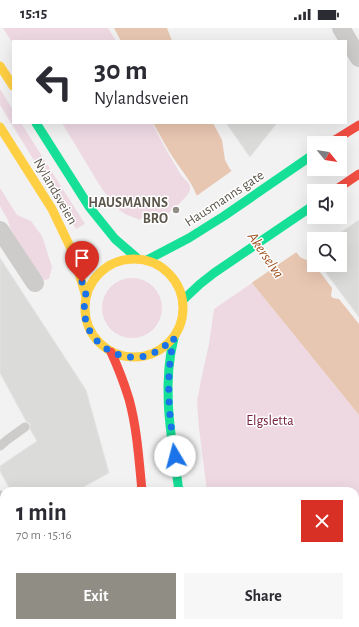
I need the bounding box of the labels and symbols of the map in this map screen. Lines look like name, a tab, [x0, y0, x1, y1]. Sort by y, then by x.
north arrow	[307, 136, 347, 176]
street label: Nylandsveien	[31, 156, 80, 227]
street label: Hausmanns gate	[182, 168, 267, 230]
place label: HAUSMANNS BRO	[88, 196, 168, 226]
marker: HAUSMANNS BRO	[171, 205, 181, 215]
water label: Akerselva	[244, 229, 286, 281]
pin	[65, 241, 99, 282]
park label: Elgsletta	[246, 414, 294, 428]
position arrow	[154, 435, 196, 477]

